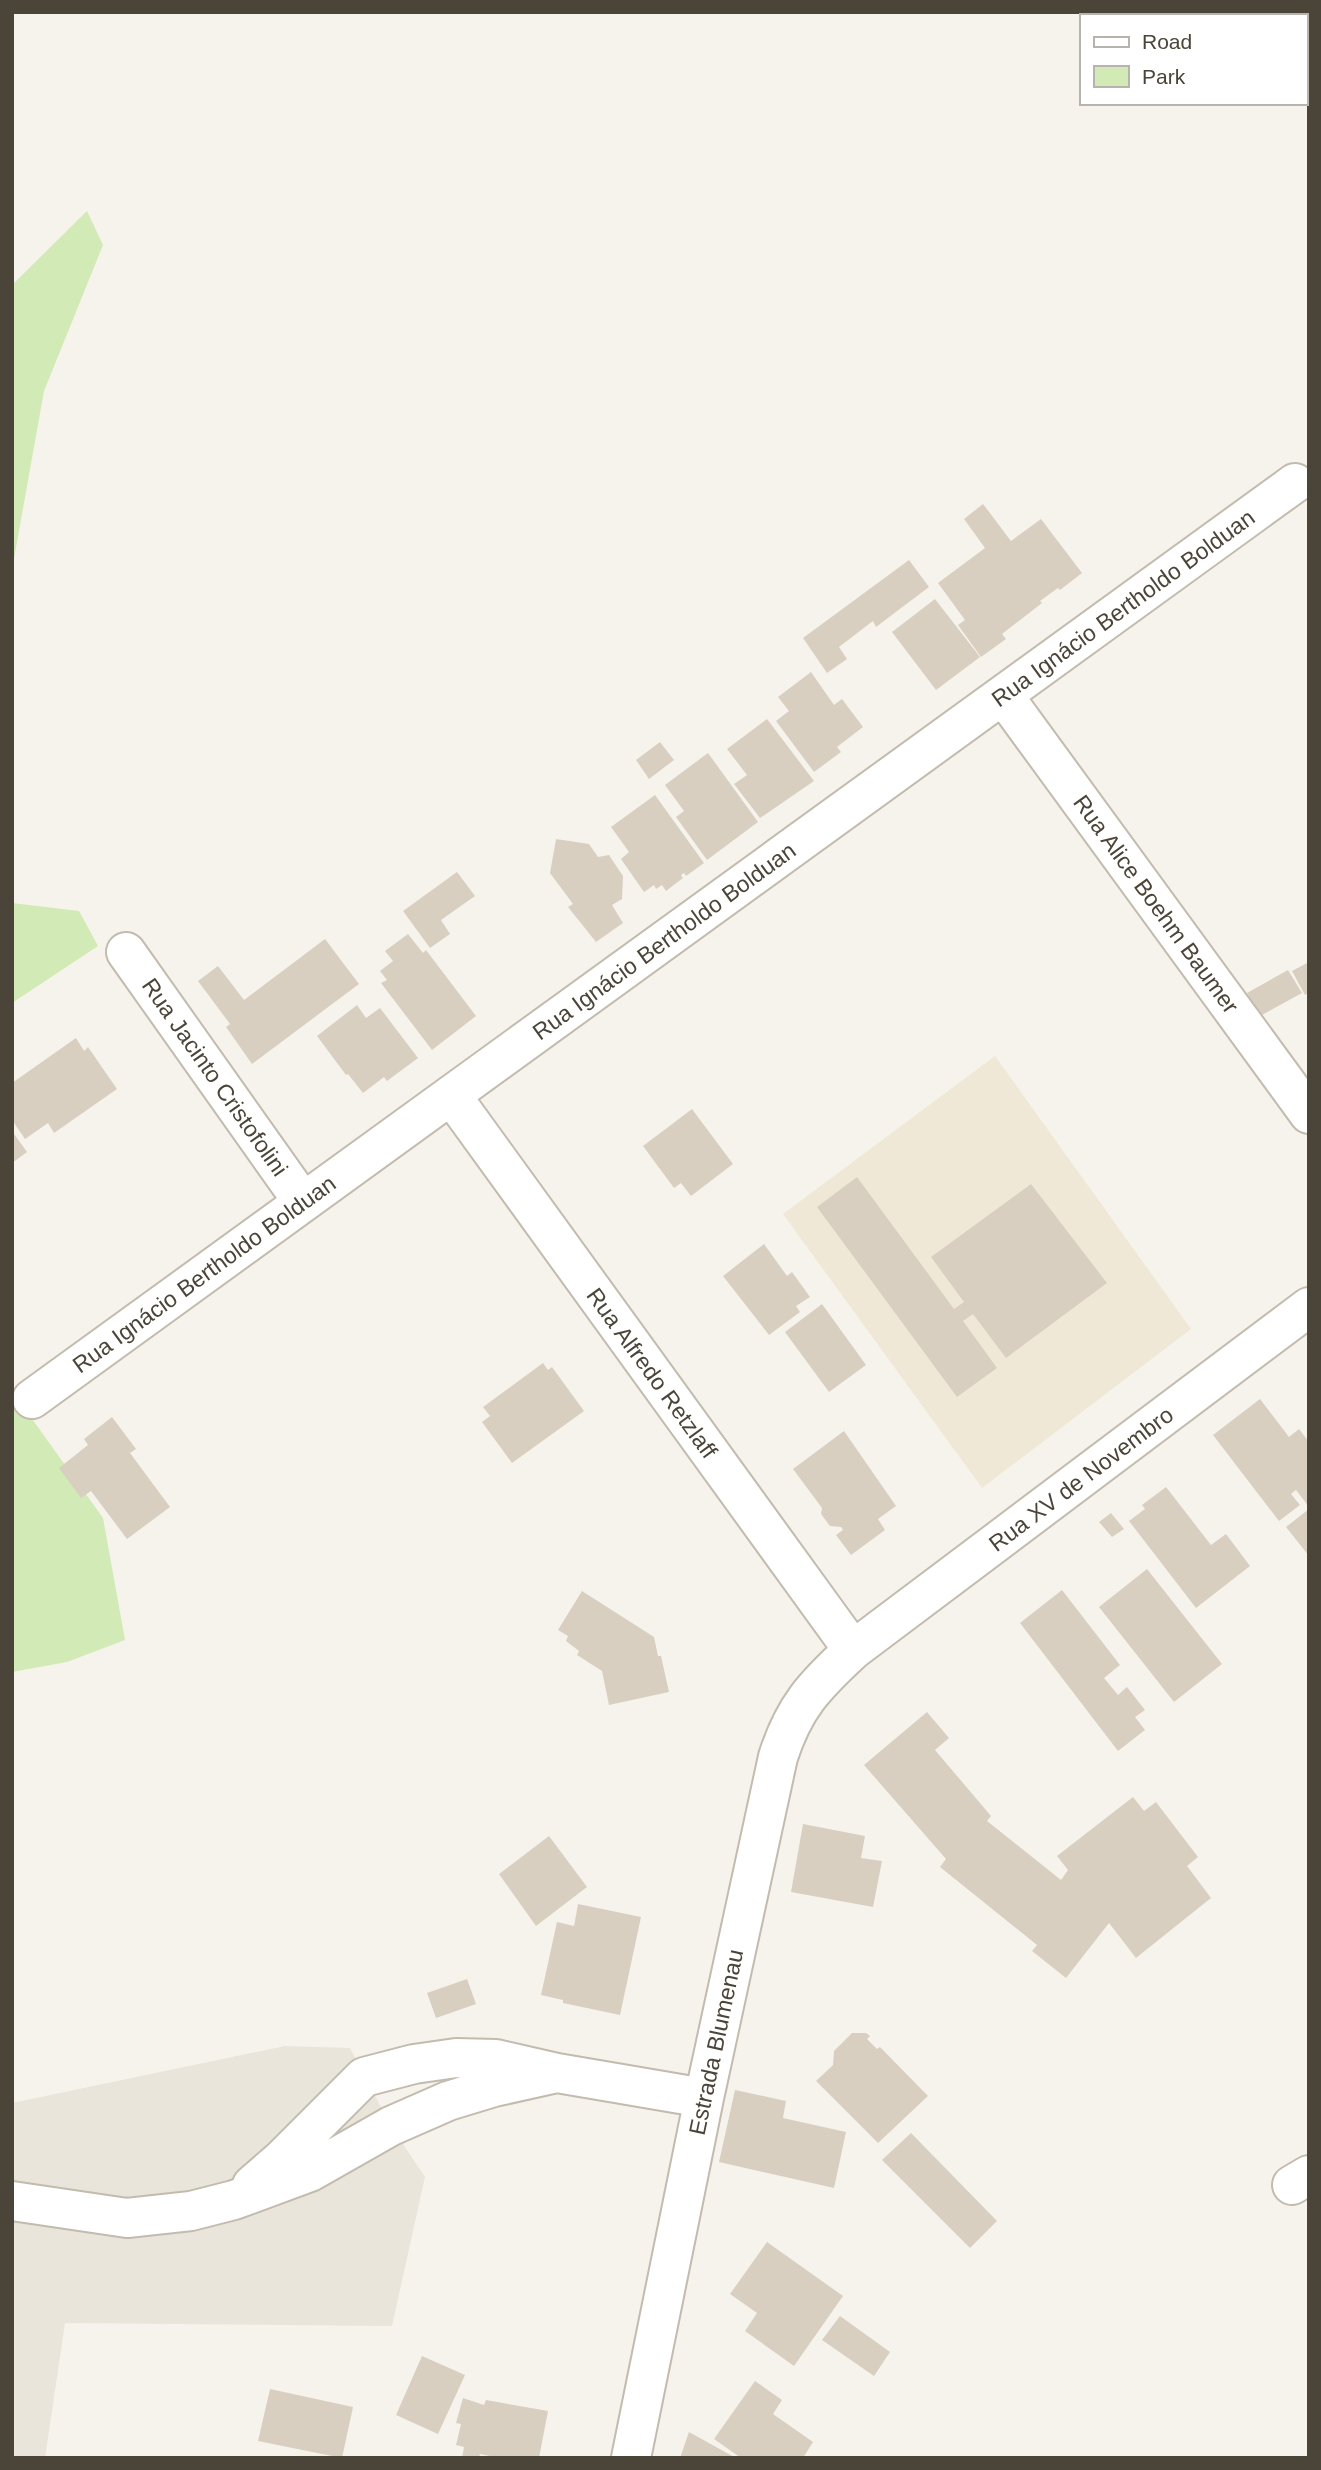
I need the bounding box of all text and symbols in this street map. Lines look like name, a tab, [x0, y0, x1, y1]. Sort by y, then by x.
legend	[1080, 14, 1307, 105]
text: Road	[1142, 30, 1192, 53]
text: Park	[1142, 65, 1186, 88]
street label: Rua Ignácio Bertholdo Bolduan	[987, 504, 1259, 712]
street label: Rua Alice Boehm Baumer	[1068, 790, 1244, 1018]
street label: Rua Ignácio Bertholdo Bolduan	[528, 837, 800, 1045]
street label: Rua Jacinto Cristofolini	[137, 973, 293, 1181]
street label: Rua Ignácio Bertholdo Bolduan	[68, 1170, 340, 1378]
street label: Rua Alfredo Retzlaff	[581, 1283, 723, 1464]
street label: Rua XV de Novembro	[984, 1401, 1178, 1557]
street label: Estrada Blumenau	[684, 1947, 748, 2137]

